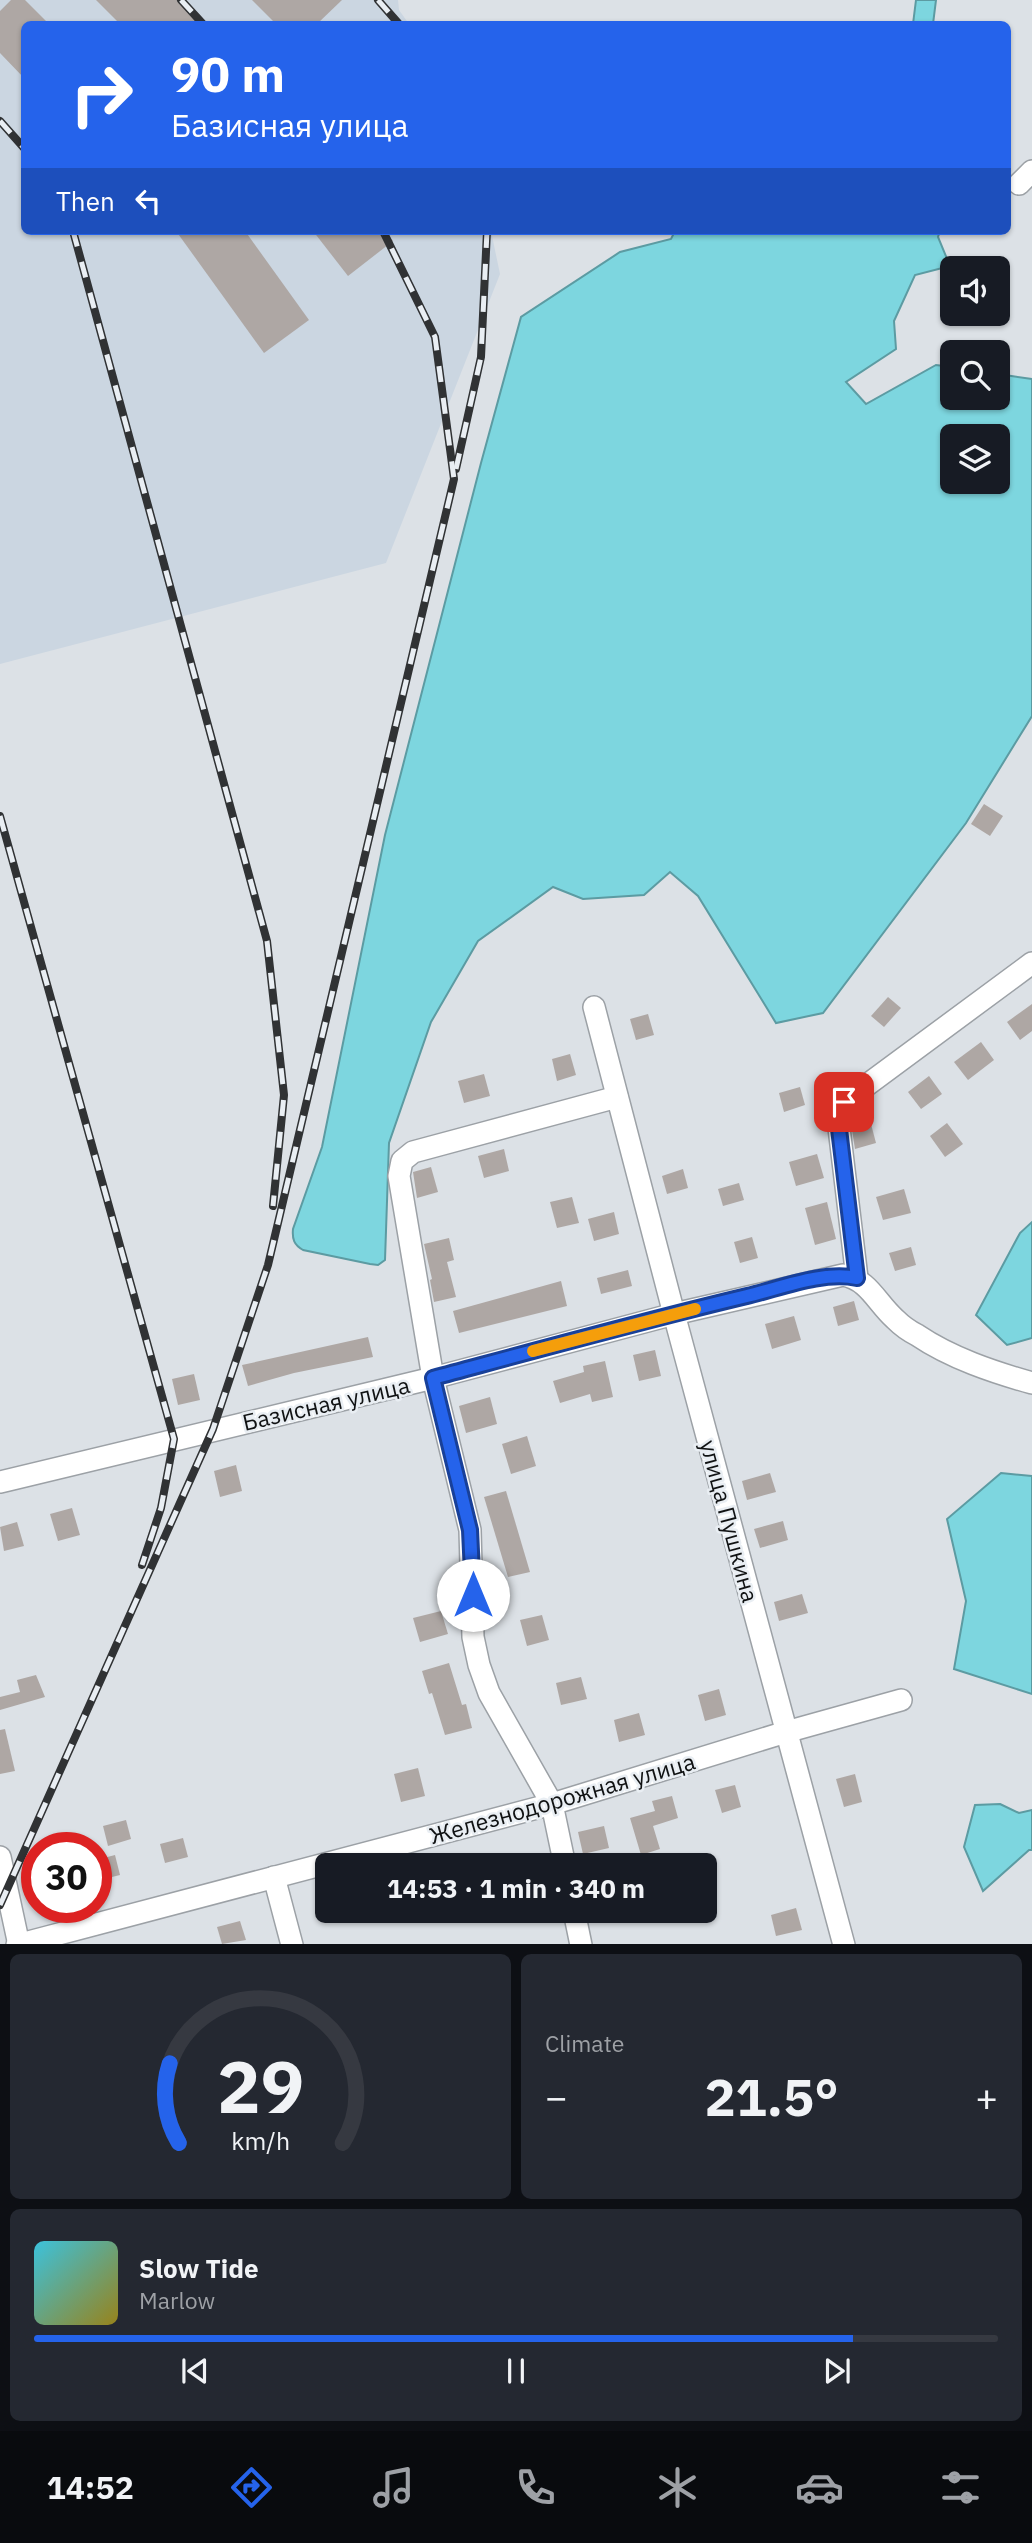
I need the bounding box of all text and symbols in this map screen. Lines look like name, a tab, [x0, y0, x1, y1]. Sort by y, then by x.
text: 90 m	[171, 42, 285, 105]
icon: right	[56, 49, 147, 140]
text: Базисная улица	[171, 104, 409, 146]
icon: left	[129, 182, 167, 220]
text: Then	[56, 184, 115, 218]
map controls	[940, 256, 1010, 494]
button: sound	[940, 256, 1010, 326]
button: search	[940, 340, 1010, 410]
button: layers	[940, 424, 1010, 494]
pin	[814, 1072, 874, 1132]
icon: arrive	[825, 1083, 863, 1121]
street label: Базисная улица	[239, 1369, 413, 1437]
street label: улица Пушкина	[694, 1437, 766, 1605]
position arrow	[436, 1558, 510, 1632]
street label: Железнодорожная улица	[425, 1746, 699, 1850]
speed limit sign: 30	[21, 1832, 112, 1923]
text: 14:53 · 1 min · 340 m	[387, 1871, 645, 1905]
text: Climate	[545, 2028, 624, 2058]
text: 29	[217, 2038, 304, 2133]
text: 21.5°	[704, 2063, 839, 2130]
text: −	[545, 2072, 568, 2121]
text: +	[975, 2072, 998, 2121]
text: km/h	[231, 2123, 290, 2156]
text: Slow Tide	[139, 2251, 259, 2285]
text: Marlow	[139, 2285, 215, 2315]
icon: previous	[176, 2352, 214, 2390]
icon: pause	[497, 2352, 535, 2390]
icon: next	[818, 2352, 856, 2390]
icon: directions	[227, 2463, 276, 2512]
icon: music	[369, 2463, 418, 2512]
icon: phone	[511, 2463, 560, 2512]
icon: climate	[653, 2463, 702, 2512]
icon: car	[795, 2463, 844, 2512]
icon: filters	[936, 2463, 985, 2512]
text: 14:52	[46, 2466, 134, 2508]

